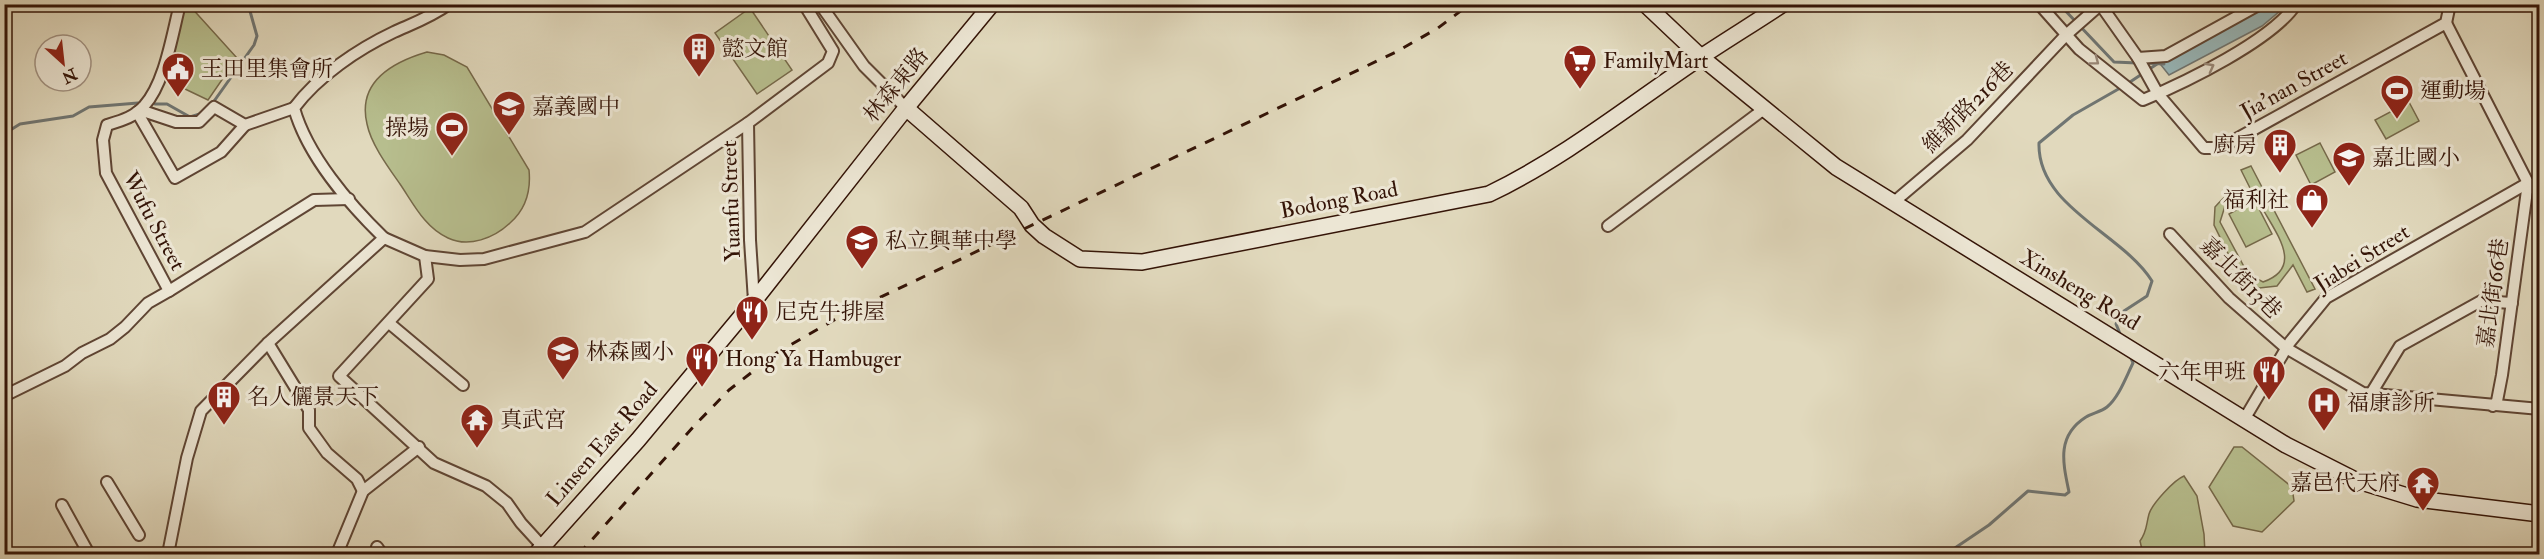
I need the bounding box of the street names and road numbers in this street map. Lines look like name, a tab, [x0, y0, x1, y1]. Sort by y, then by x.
street label: 林森東路	[857, 42, 935, 128]
street label: Jia'nan Street	[2235, 44, 2353, 126]
street label: 維新路216巷	[1916, 55, 2020, 159]
street label: Yuanfu Street	[715, 140, 747, 262]
street label: Wufu Street	[116, 166, 192, 275]
street label: Bodong Road	[1278, 175, 1400, 225]
street label: Jiabei Street	[2308, 218, 2415, 299]
street label: 嘉北街13巷	[2194, 231, 2288, 325]
street label: 嘉北街66巷	[2471, 236, 2515, 350]
street label: Xinsheng Road	[2015, 243, 2145, 337]
street label: Linsen East Road	[540, 376, 664, 512]

